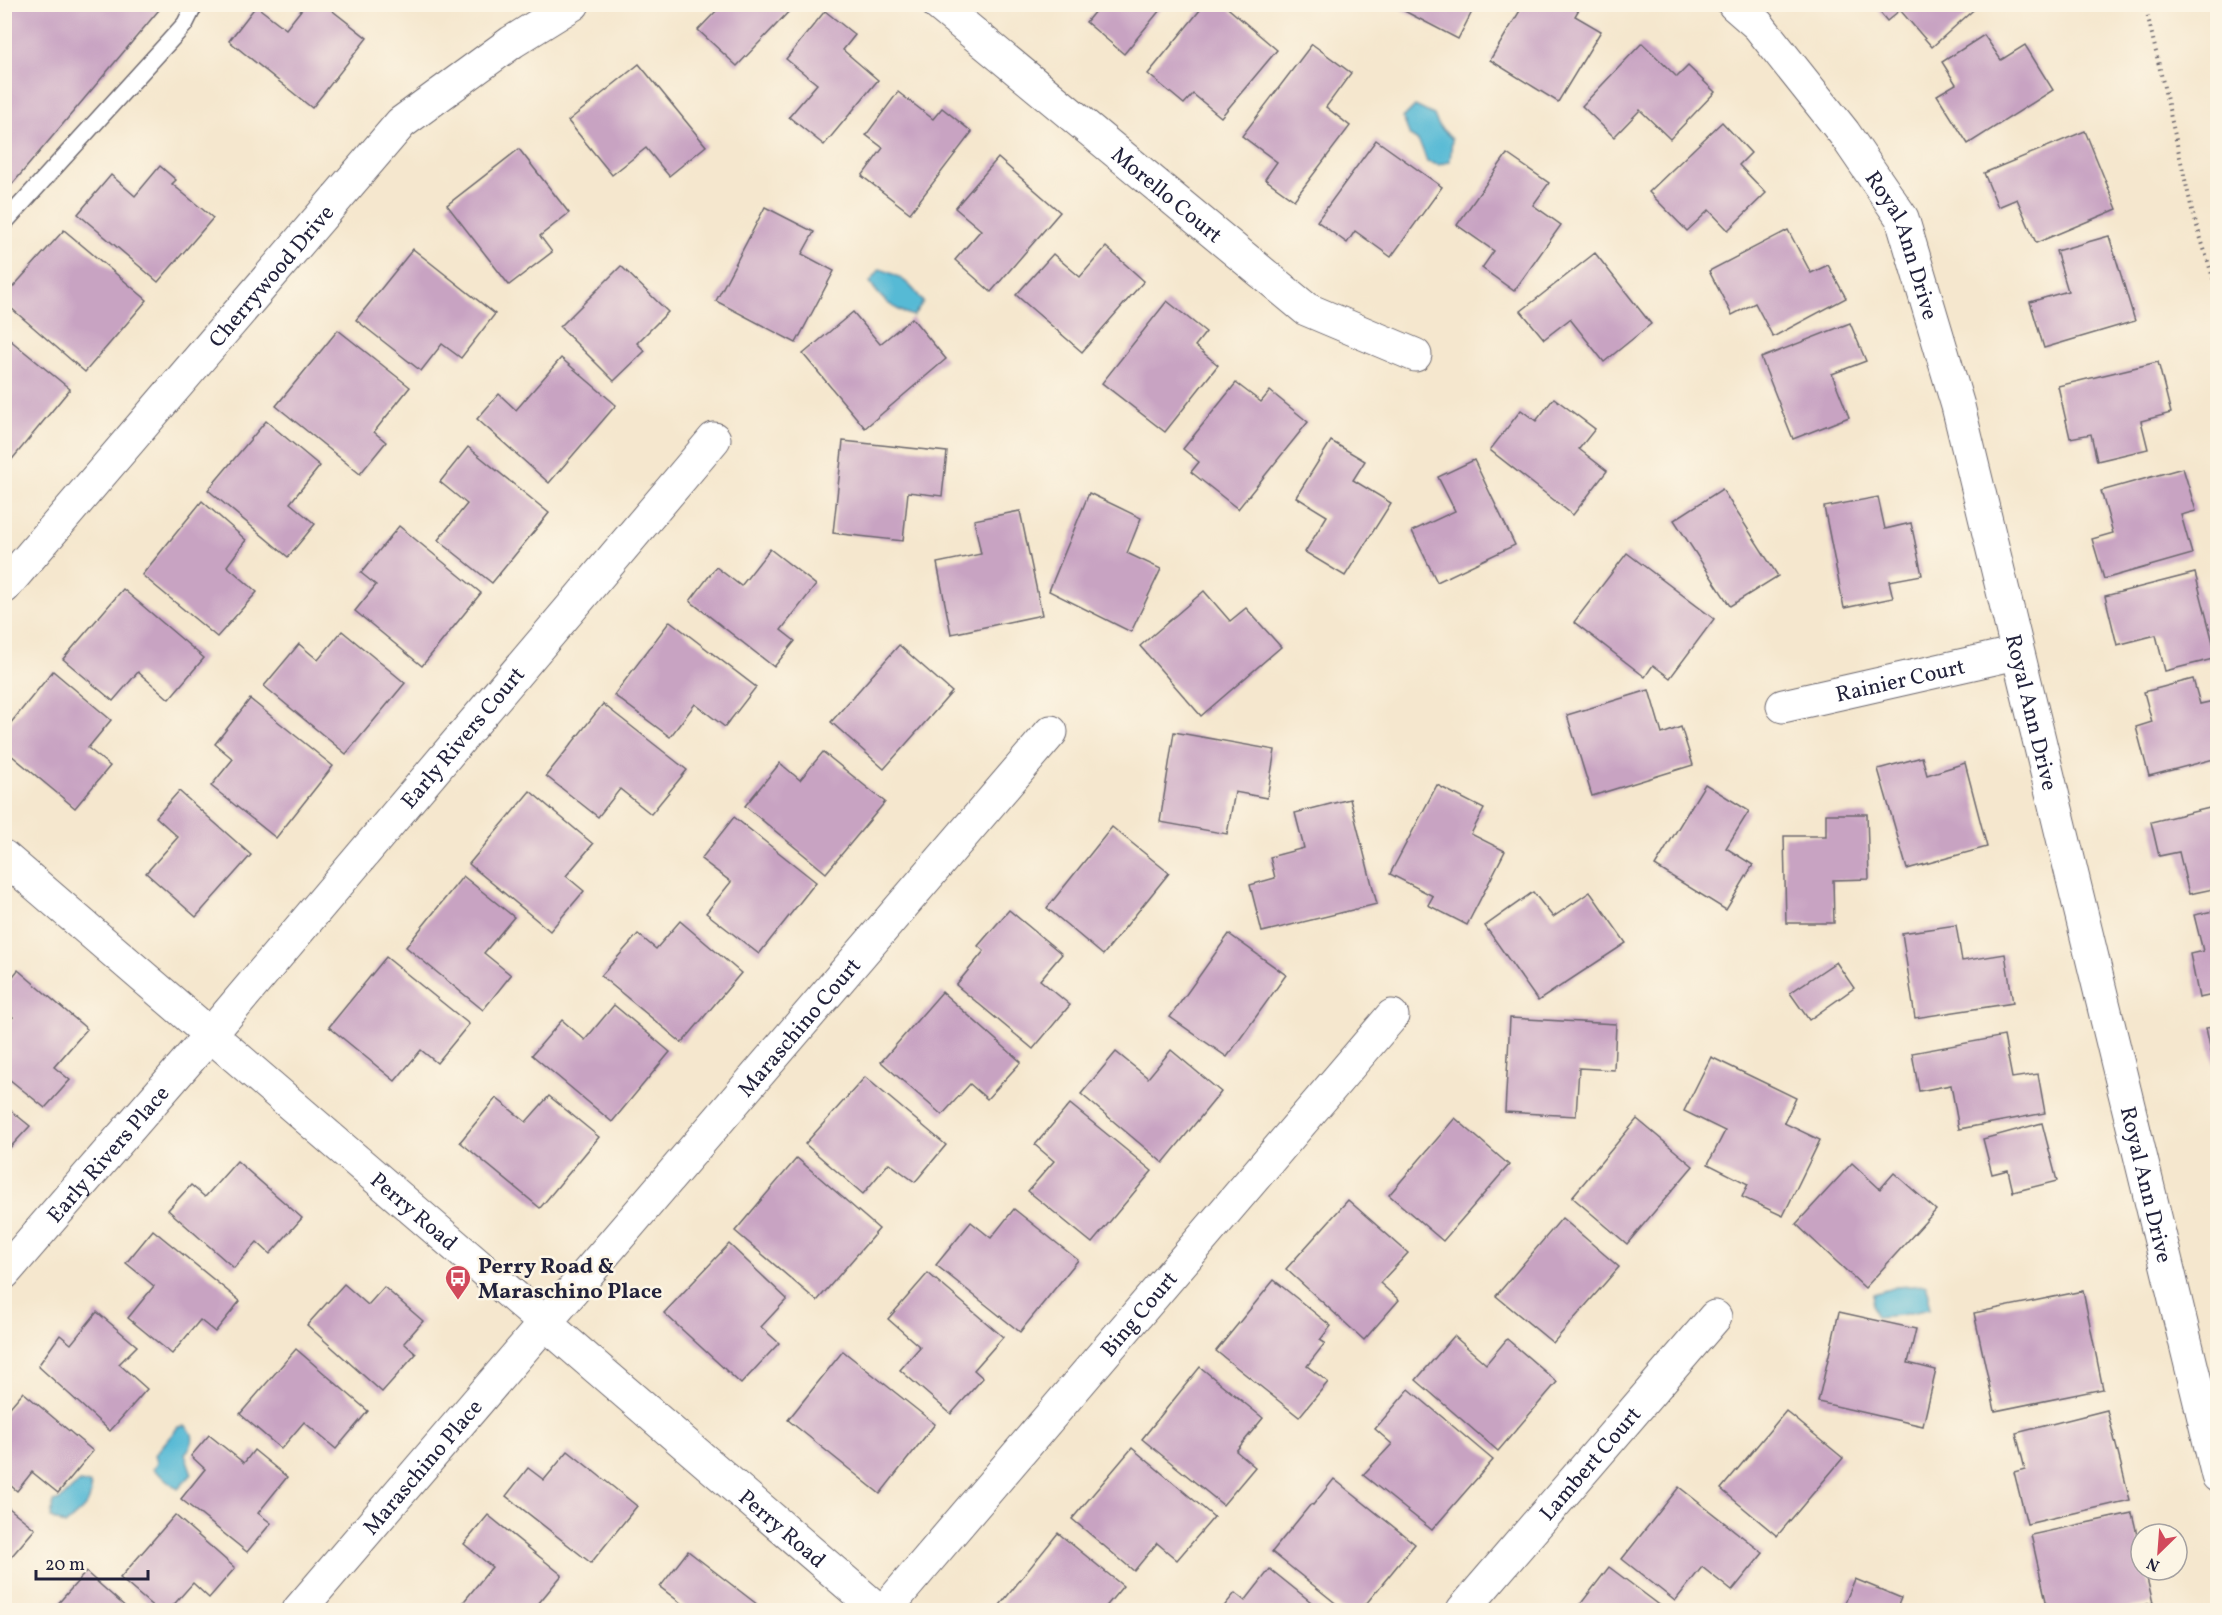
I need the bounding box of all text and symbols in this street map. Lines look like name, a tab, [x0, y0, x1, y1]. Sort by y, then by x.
street label: Morello Court	[1104, 141, 1228, 252]
street label: Royal Ann Drive	[1856, 165, 1944, 324]
street label: Cherrywood Drive	[202, 199, 342, 355]
street label: Royal Ann Drive	[1996, 631, 2064, 794]
street label: Rainier Court	[1833, 652, 1969, 712]
street label: Early Rivers Court	[395, 661, 533, 816]
street label: Maraschino Court	[732, 952, 869, 1105]
street label: Early Rivers Place	[41, 1080, 178, 1231]
street label: Royal Ann Drive	[2111, 1104, 2179, 1266]
street label: Perry Road	[362, 1166, 463, 1259]
place label: Perry Road & Maraschino Place	[478, 1252, 662, 1308]
bus stop icon: Perry Road & Maraschino Place	[443, 1263, 473, 1301]
street label: Bing Court	[1094, 1265, 1186, 1365]
street label: Maraschino Place	[357, 1393, 491, 1543]
street label: Lambert Court	[1533, 1400, 1650, 1529]
street label: Perry Road	[731, 1483, 832, 1576]
north arrow	[2129, 1522, 2189, 1582]
scale bar	[36, 1543, 148, 1581]
text: N	[2143, 1551, 2163, 1576]
text: 20 m	[45, 1553, 85, 1578]

